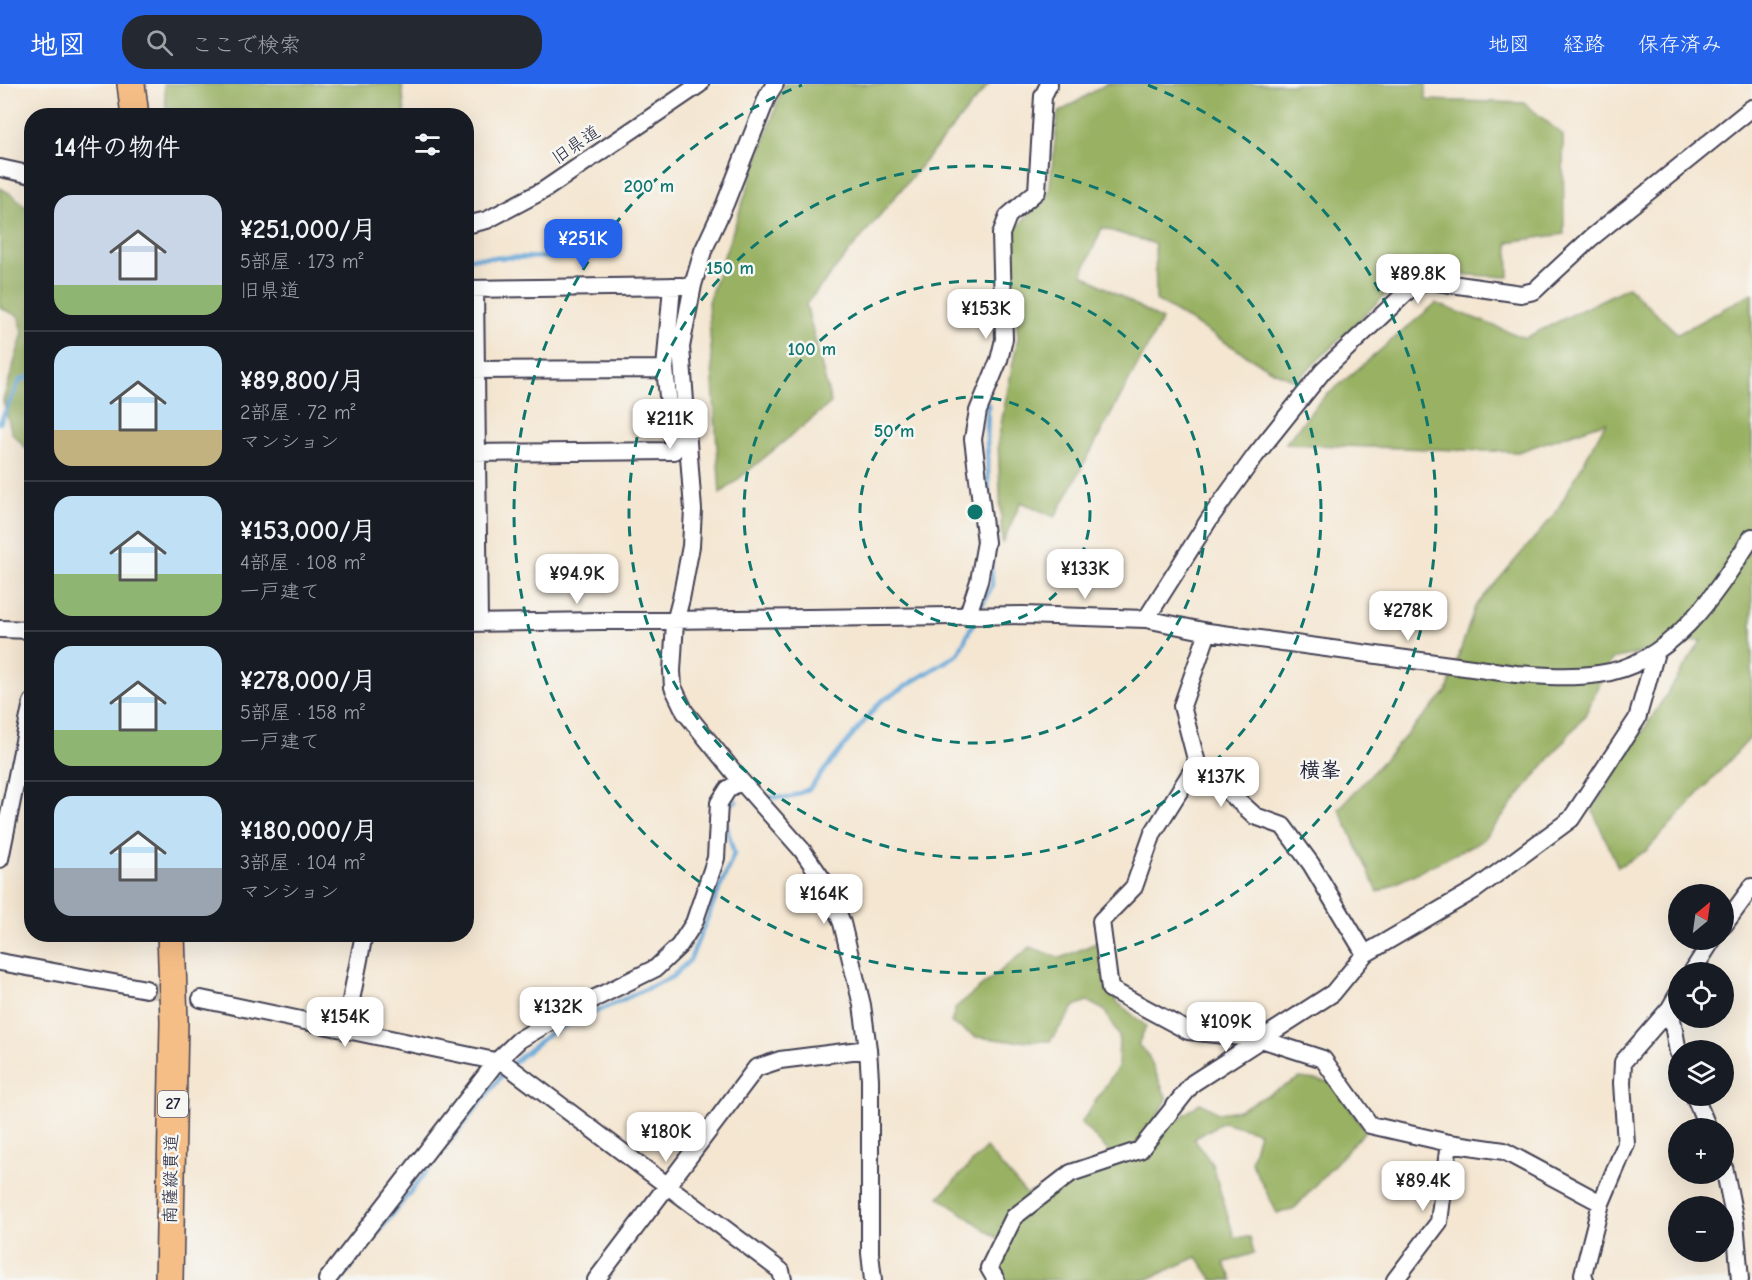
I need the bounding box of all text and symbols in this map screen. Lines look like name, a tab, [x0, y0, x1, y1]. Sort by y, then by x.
search box	[122, 15, 542, 69]
icon: search	[143, 26, 176, 59]
text: 地図	[30, 29, 86, 61]
text: ここで検索	[191, 32, 301, 58]
text: 地図	[1488, 32, 1530, 56]
text: 経路	[1563, 32, 1605, 56]
text: 保存済み	[1638, 32, 1722, 56]
street label: 旧県道	[548, 121, 604, 169]
icon: filters	[411, 128, 444, 161]
text: 14件の物件	[54, 133, 180, 163]
text: 200 m	[624, 176, 674, 197]
text: ¥251,000/月	[240, 215, 377, 245]
icon: home	[102, 219, 174, 291]
pin: ¥251K	[541, 219, 625, 270]
text: ¥251K	[558, 227, 608, 250]
text: 5部屋 · 173 m²	[240, 250, 363, 273]
pin: ¥89.8K	[1369, 254, 1467, 305]
text: 150 m	[706, 258, 754, 279]
text: ¥89.8K	[1390, 262, 1446, 285]
text: 旧県道	[240, 279, 300, 302]
pin: ¥153K	[944, 289, 1028, 340]
text: ¥153K	[961, 297, 1011, 320]
text: 100 m	[788, 339, 836, 360]
text: ¥89,800/月	[240, 366, 365, 396]
icon: home	[102, 370, 174, 442]
pin: ¥211K	[628, 399, 712, 450]
text: 2部屋 · 72 m²	[240, 401, 355, 424]
text: ¥211K	[647, 407, 693, 430]
text: 50 m	[874, 421, 914, 442]
text: マンション	[240, 430, 339, 453]
centre of rings	[965, 502, 985, 522]
text: ¥153,000/月	[240, 516, 377, 546]
icon: home	[102, 520, 174, 592]
pin: ¥133K	[1043, 549, 1127, 600]
text: 4部屋 · 108 m²	[240, 551, 365, 574]
pin: ¥94.9K	[528, 554, 626, 605]
text: ¥133K	[1061, 557, 1109, 580]
text: ¥94.9K	[549, 562, 605, 585]
text: 一戸建て	[240, 580, 320, 603]
pin: ¥278K	[1366, 591, 1450, 642]
text: ¥278K	[1383, 599, 1433, 622]
text: ¥278,000/月	[240, 666, 377, 696]
icon: home	[102, 670, 174, 742]
text: 5部屋 · 158 m²	[240, 701, 365, 724]
text: 一戸建て	[240, 730, 320, 753]
pin: ¥137K	[1179, 757, 1263, 808]
district label: 横峯	[1299, 758, 1341, 782]
text: ¥137K	[1197, 765, 1245, 788]
text: ¥180,000/月	[240, 816, 378, 846]
icon: home	[102, 820, 174, 892]
text: 3部屋 · 104 m²	[240, 851, 365, 874]
pin: ¥164K	[782, 874, 866, 925]
text: マンション	[240, 880, 339, 903]
text: ¥164K	[800, 882, 848, 905]
north arrow	[1668, 884, 1734, 950]
map controls	[1668, 884, 1734, 1262]
button: locate	[1668, 962, 1734, 1028]
pin: ¥132K	[516, 987, 600, 1038]
text: ¥132K	[534, 995, 582, 1018]
pin: ¥154K	[303, 997, 387, 1048]
pin: ¥109K	[1184, 1002, 1268, 1053]
text: ¥154K	[321, 1005, 369, 1028]
text: ¥109K	[1201, 1010, 1251, 1033]
button: layers	[1668, 1040, 1734, 1106]
road number: 27	[158, 1091, 188, 1117]
pin: ¥180K	[624, 1112, 708, 1163]
button: +	[1668, 1118, 1734, 1184]
text: ¥180K	[641, 1120, 691, 1143]
street label: 南薩縦貫道	[160, 1134, 182, 1224]
pin: ¥89.4K	[1374, 1161, 1472, 1212]
text: ¥89.4K	[1396, 1169, 1450, 1192]
button: −	[1668, 1196, 1734, 1262]

